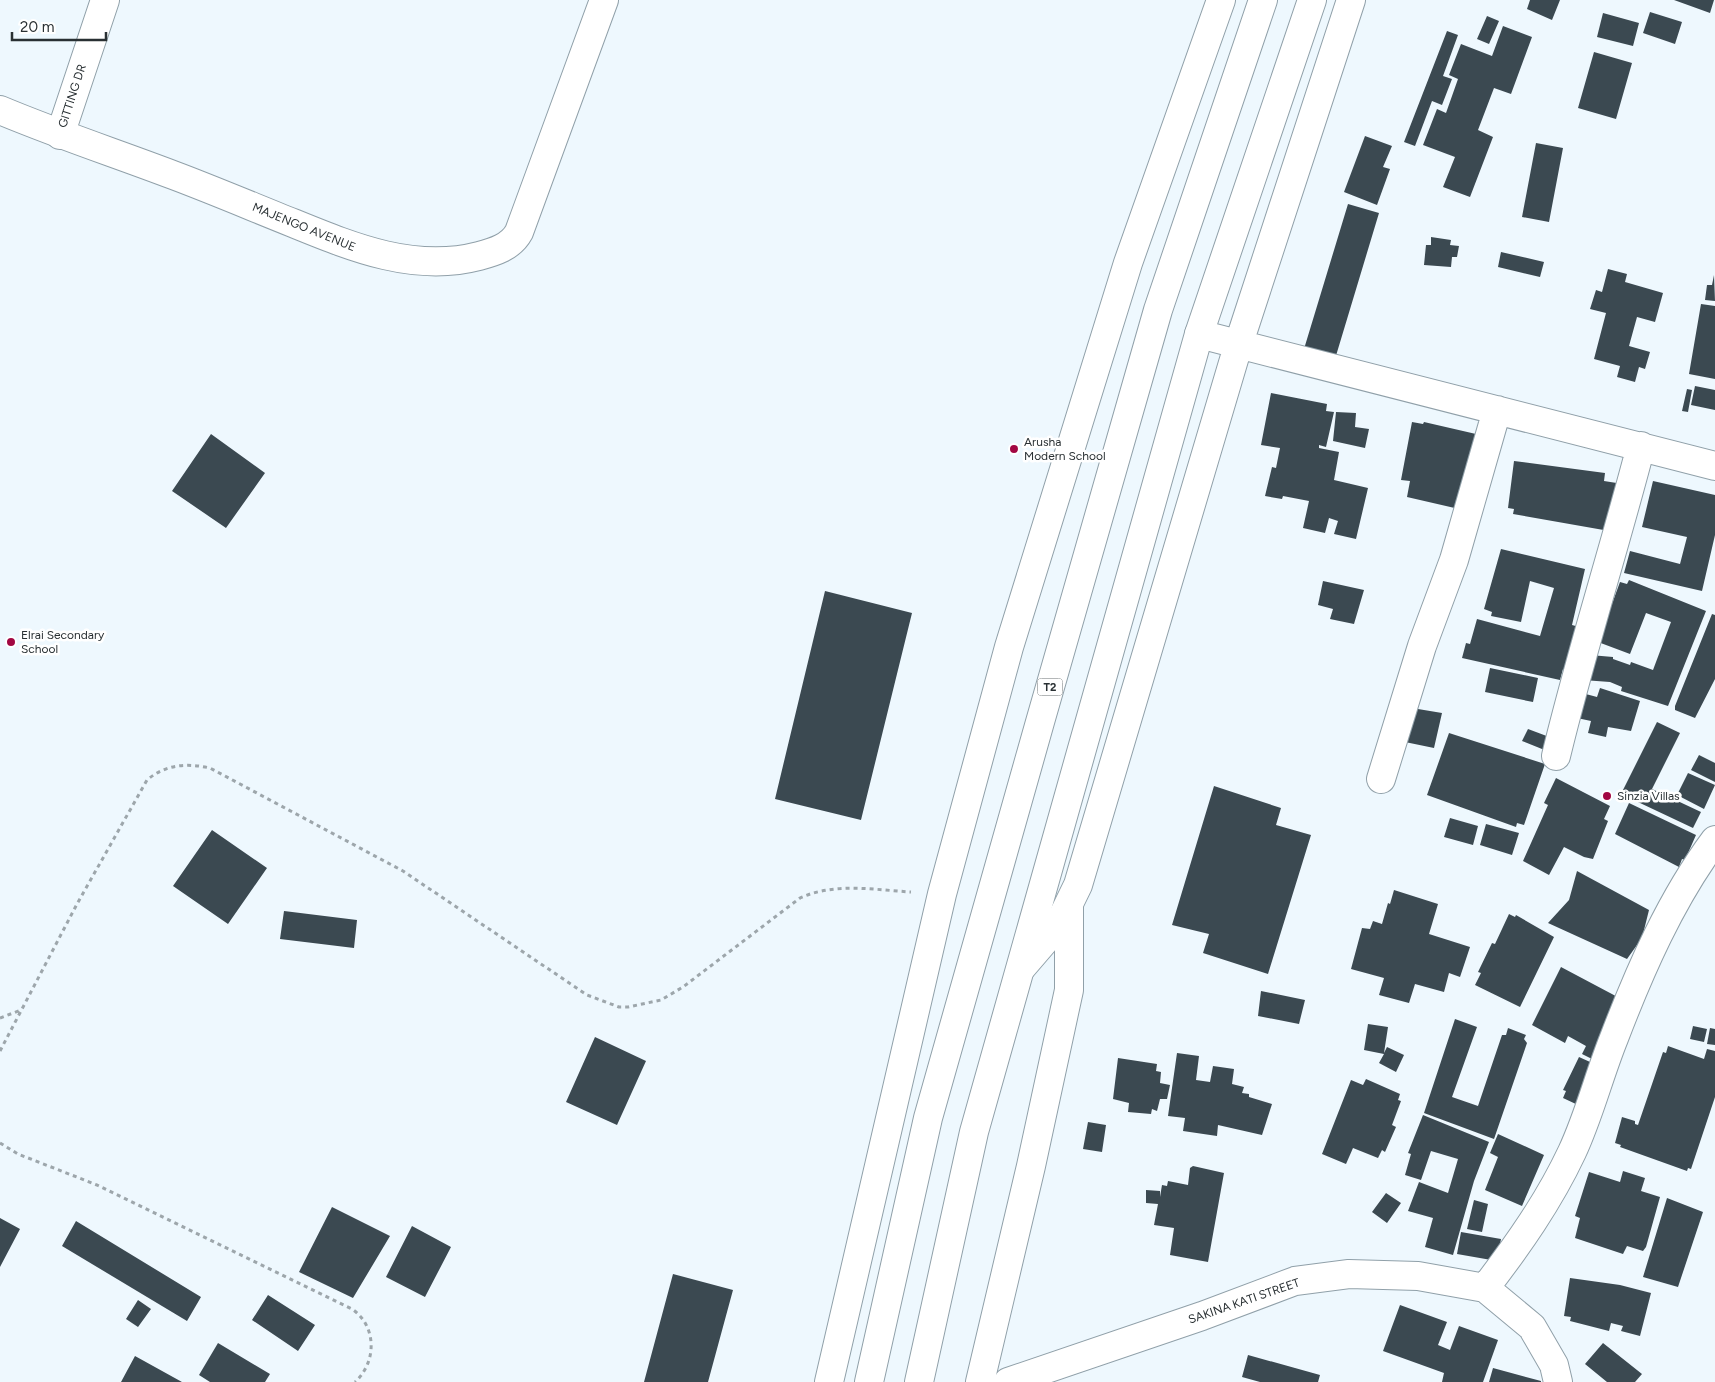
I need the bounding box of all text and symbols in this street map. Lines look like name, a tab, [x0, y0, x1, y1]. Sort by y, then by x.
scale bar	[12, 10, 106, 42]
text: 20 m	[20, 18, 54, 36]
street label: GITTING DR	[55, 63, 89, 129]
street label: MAJENGO AVENUE	[250, 200, 358, 254]
place label: Arusha Modern School	[1024, 435, 1106, 463]
marker: Arusha Modern School	[1008, 443, 1020, 455]
place label: Elrai Secondary School	[21, 628, 105, 656]
marker: Elrai Secondary School	[5, 636, 17, 648]
road number: T2	[1038, 679, 1062, 696]
place label: Sinzia Villas	[1617, 789, 1680, 803]
marker: Sinzia Villas	[1601, 790, 1613, 802]
street label: SAKINA KATI STREET	[1186, 1275, 1302, 1327]

